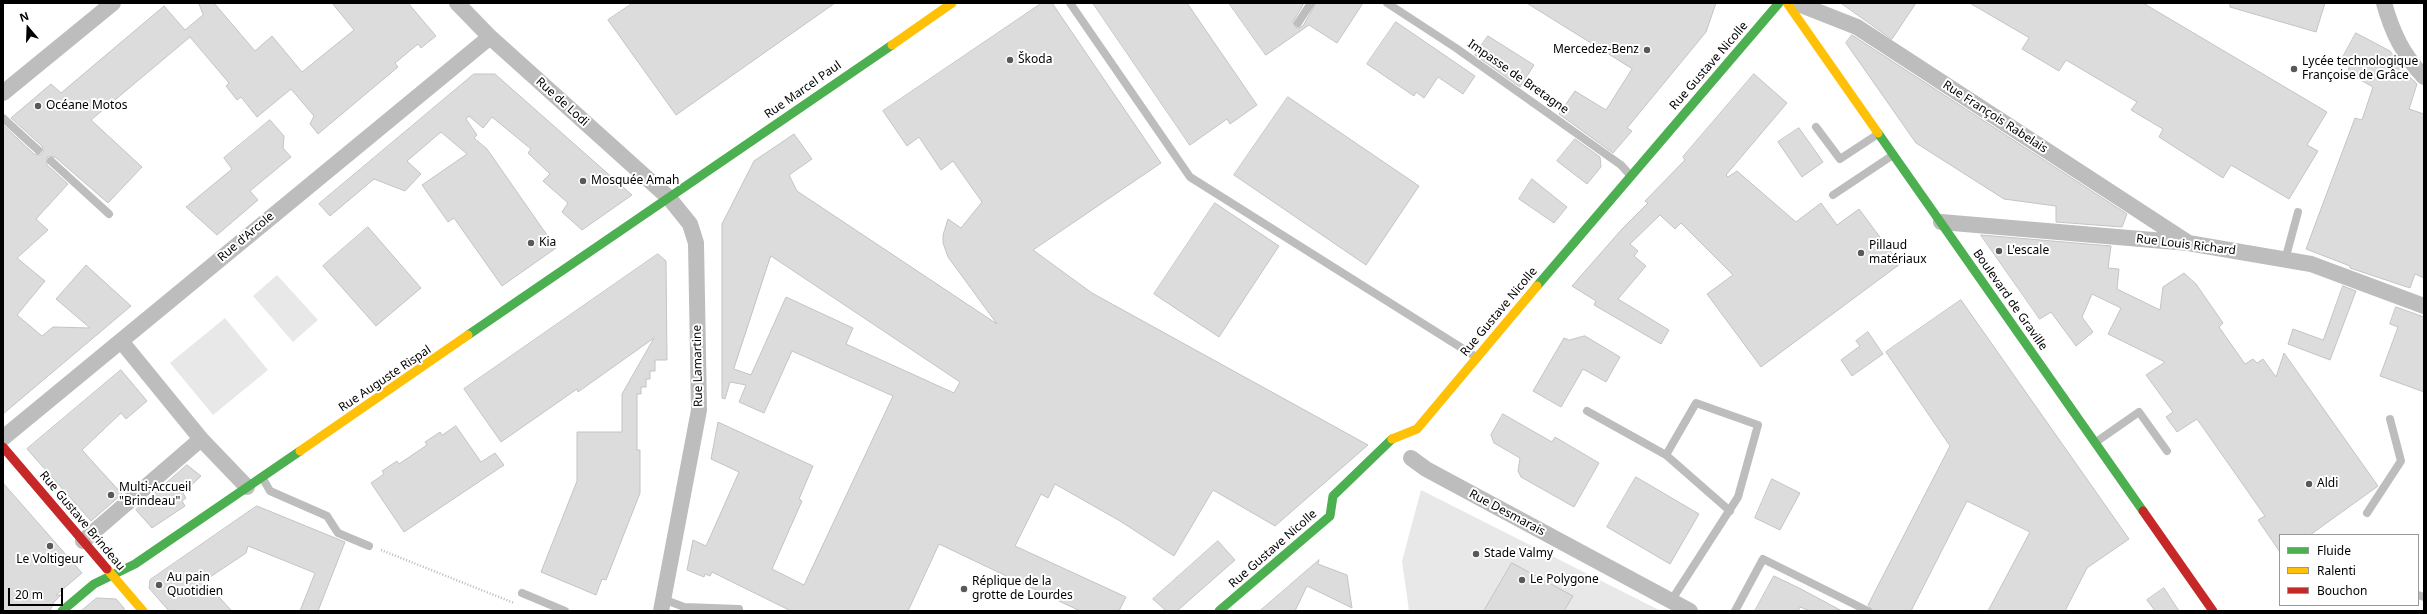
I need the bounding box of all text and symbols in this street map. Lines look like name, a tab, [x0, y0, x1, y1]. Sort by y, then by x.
north arrow	[8, 8, 48, 48]
text: N	[17, 8, 31, 25]
street label: Rue Gustave Nicolle	[1667, 19, 1751, 113]
street label: Impasse de Bretagne	[1465, 37, 1571, 117]
place label: Mercedez-Benz	[1553, 43, 1639, 57]
marker: Mercedez-Benz	[1642, 45, 1652, 55]
place label: Škoda	[1018, 53, 1052, 67]
marker: Škoda	[1005, 55, 1015, 65]
place label: Lycée technologique Françoise de Grâce	[2302, 55, 2418, 83]
street label: Rue Marcel Paul	[762, 58, 844, 122]
marker: Lycée technologique Françoise de Grâce	[2289, 64, 2299, 74]
street label: Rue de Lodi	[533, 75, 591, 129]
street label: Rue François Rabelais	[1940, 78, 2050, 156]
place label: Océane Motos	[46, 99, 127, 113]
marker: Océane Motos	[33, 101, 43, 111]
place label: Mosquée Amah	[591, 174, 679, 188]
marker: Mosquée Amah	[578, 176, 588, 186]
street label: Rue d'Arcole	[215, 209, 277, 265]
street label: Rue Louis Richard	[2135, 232, 2237, 258]
place label: Kia	[539, 236, 556, 250]
marker: Kia	[526, 238, 536, 248]
place label: Pillaud matériaux	[1869, 239, 1927, 267]
place label: L'escale	[2007, 244, 2049, 258]
marker: L'escale	[1994, 246, 2004, 256]
street label: Boulevard de Graville	[1970, 247, 2050, 353]
marker: Pillaud matériaux	[1856, 248, 1866, 258]
street label: Rue Gustave Nicolle	[1458, 265, 1540, 359]
street label: Rue Lamartine	[690, 325, 706, 407]
street label: Rue Auguste Rispal	[336, 343, 434, 415]
street label: Rue Gustave Brindeau	[36, 468, 128, 574]
place label: Aldi	[2317, 477, 2338, 491]
marker: Aldi	[2304, 479, 2314, 489]
place label: Multi-Accueil "Brindeau"	[119, 481, 191, 509]
street label: Rue Desmarais	[1466, 487, 1548, 539]
marker: Multi-Accueil "Brindeau"	[106, 490, 116, 500]
street label: Rue Gustave Nicolle	[1226, 507, 1320, 591]
legend	[2279, 534, 2419, 606]
marker: Le Voltigeur	[45, 541, 55, 551]
text: Fluide	[2317, 542, 2351, 559]
place label: Stade Valmy	[1484, 547, 1553, 561]
marker: Stade Valmy	[1471, 549, 1481, 559]
place label: Le Voltigeur	[16, 553, 84, 567]
text: Ralenti	[2317, 562, 2356, 579]
place label: Au pain Quotidien	[167, 571, 223, 599]
place label: Le Polygone	[1530, 573, 1599, 587]
place label: Réplique de la grotte de Lourdes	[972, 575, 1073, 603]
marker: Le Polygone	[1517, 575, 1527, 585]
scale bar	[10, 580, 65, 606]
marker: Au pain Quotidien	[154, 580, 164, 590]
text: Bouchon	[2317, 582, 2367, 599]
marker: Réplique de la grotte de Lourdes	[959, 584, 969, 594]
text: 20 m	[15, 586, 43, 603]

